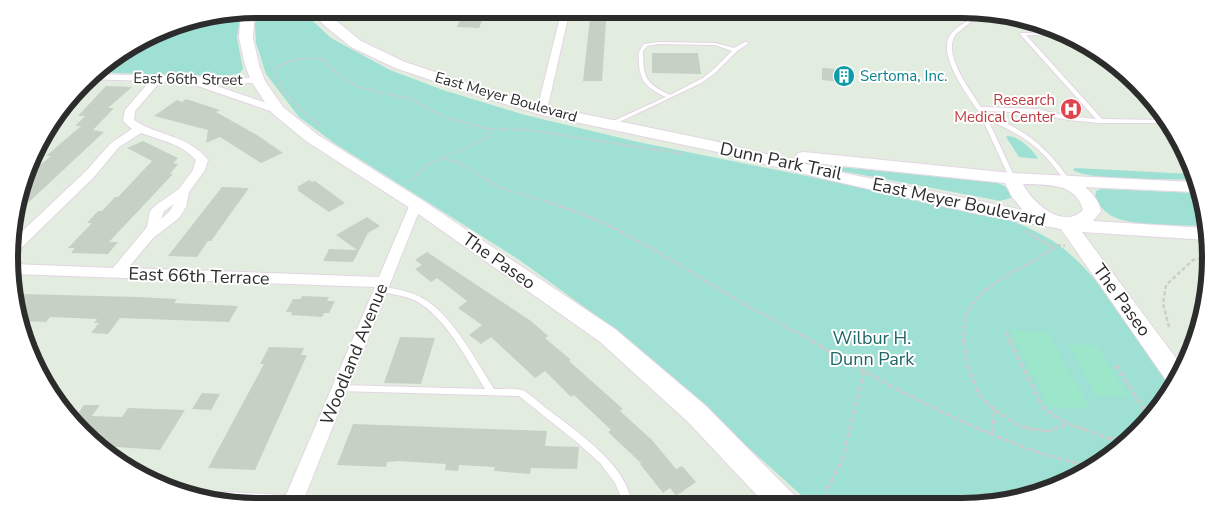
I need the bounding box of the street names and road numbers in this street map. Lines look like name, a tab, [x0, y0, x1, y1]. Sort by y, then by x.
street label: East Meyer Boulevard	[433, 67, 579, 127]
street label: East 66th Street	[133, 68, 244, 90]
street label: Dunn Park Trail	[718, 136, 845, 186]
street label: East Meyer Boulevard	[870, 172, 1048, 232]
street label: The Paseo	[458, 227, 540, 295]
street label: The Paseo	[1088, 259, 1156, 341]
street label: East 66th Terrace	[128, 262, 270, 290]
street label: Woodland Avenue	[315, 280, 393, 428]

